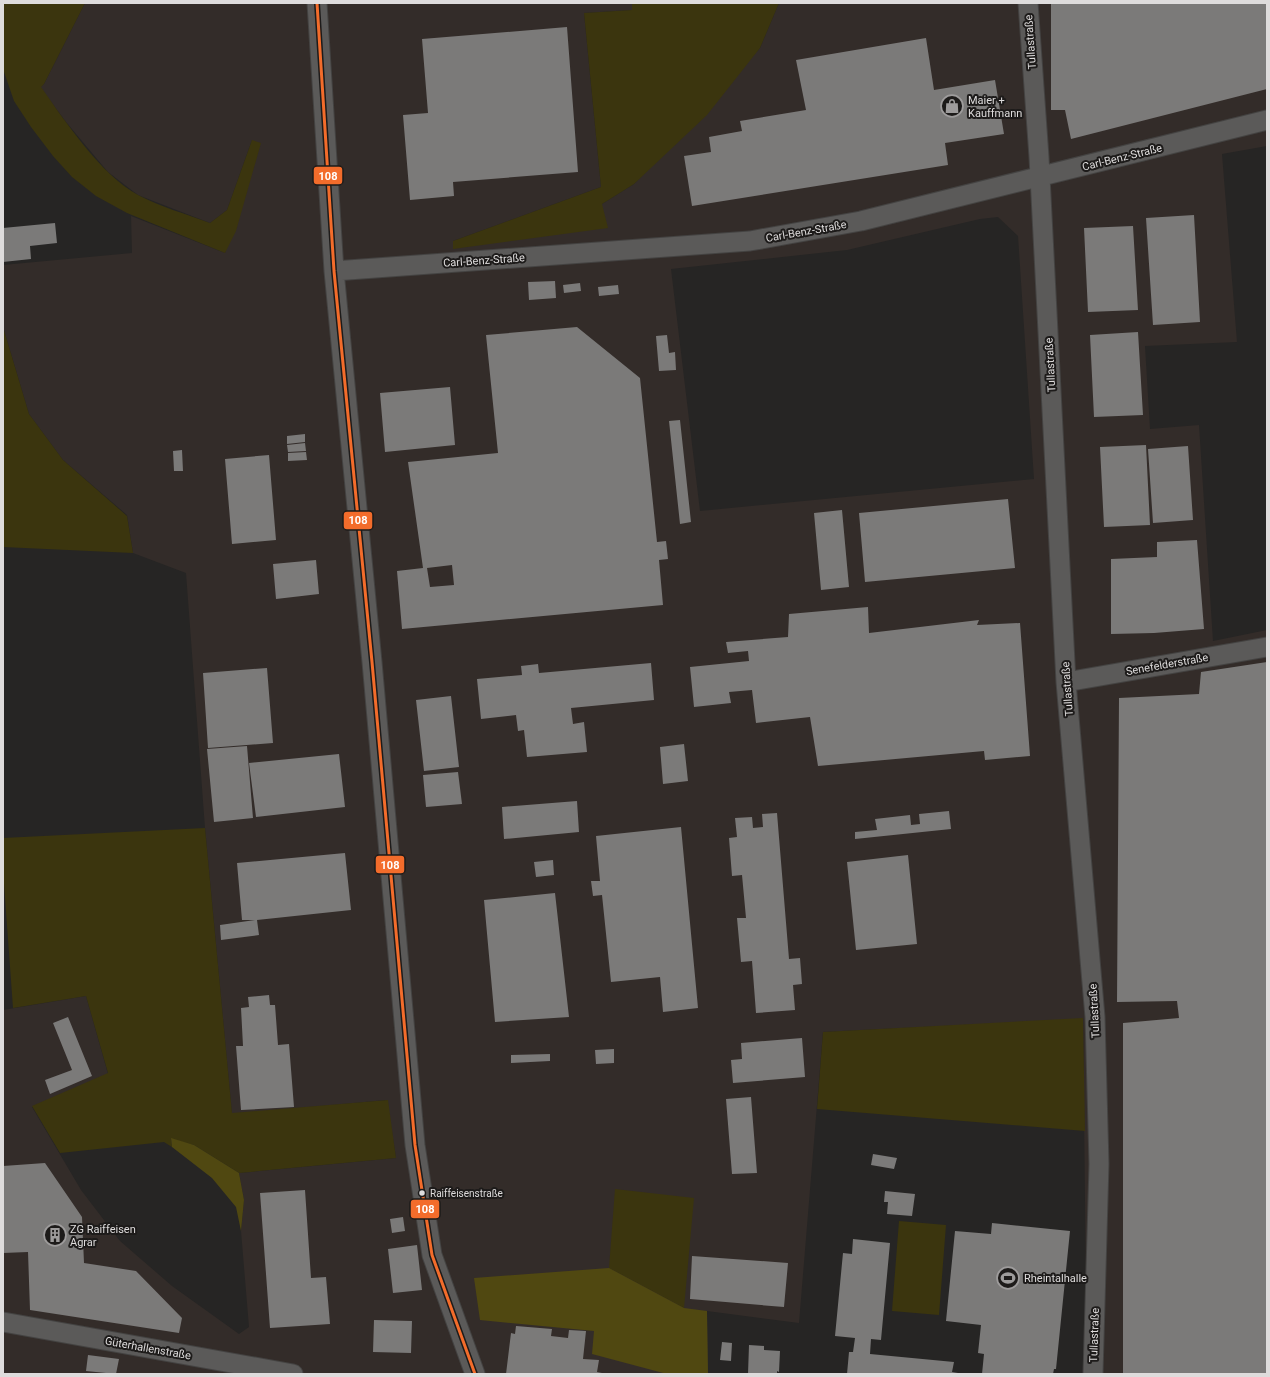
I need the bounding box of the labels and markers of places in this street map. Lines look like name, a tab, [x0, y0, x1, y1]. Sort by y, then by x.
shop icon: Maier + Kauffmann	[939, 93, 965, 119]
place label: Maier + Kauffmann	[968, 94, 1022, 120]
marker: Raiffeisenstraße	[417, 1188, 427, 1198]
place label: Raiffeisenstraße	[430, 1188, 503, 1199]
building icon: ZG Raiffeisen Agrar	[42, 1222, 68, 1248]
place label: ZG Raiffeisen Agrar	[70, 1223, 136, 1249]
sports icon: Rheintalhalle	[995, 1265, 1021, 1291]
place label: Rheintalhalle	[1024, 1272, 1087, 1285]

